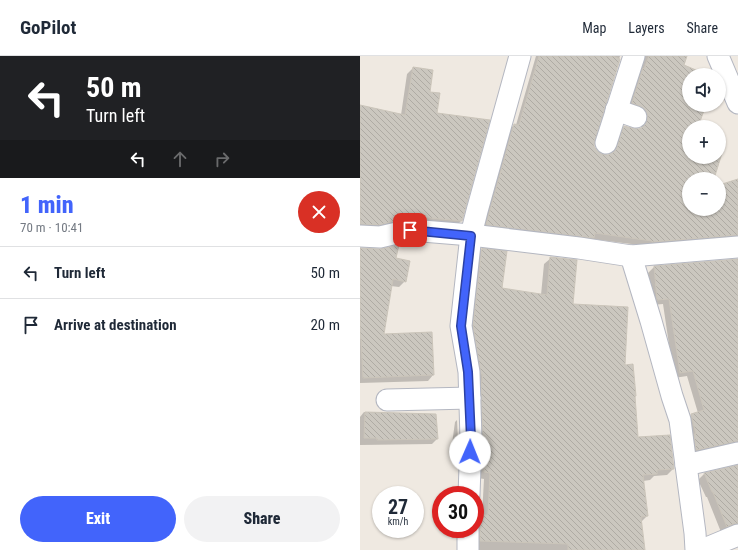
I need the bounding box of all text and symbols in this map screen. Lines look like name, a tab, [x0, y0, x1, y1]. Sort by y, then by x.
text: GoPilot	[20, 16, 76, 39]
text: Map	[582, 20, 606, 36]
text: Layers	[628, 20, 665, 36]
text: Share	[687, 20, 718, 36]
map controls	[682, 68, 726, 216]
button: sound	[682, 68, 726, 112]
text: 50 m	[86, 71, 142, 104]
icon: left	[20, 72, 72, 124]
text: Turn left	[86, 105, 145, 126]
button: +	[682, 120, 726, 164]
icon: left	[127, 148, 149, 170]
icon: ahead	[169, 148, 191, 170]
icon: right	[211, 148, 233, 170]
button: −	[682, 172, 726, 216]
text: 1 min	[20, 191, 74, 219]
button: close	[298, 191, 340, 233]
pin	[393, 213, 427, 247]
icon: arrive	[399, 219, 421, 241]
text: 70 m · 10:41	[20, 220, 83, 235]
icon: left	[20, 262, 42, 284]
text: Turn left	[54, 264, 105, 282]
text: 50 m	[310, 264, 340, 282]
icon: arrive	[20, 314, 42, 336]
text: Arrive at destination	[54, 316, 177, 334]
text: 20 m	[310, 316, 340, 334]
position arrow	[449, 431, 491, 473]
speed limit sign: 30	[432, 486, 484, 538]
text: 27	[388, 495, 408, 519]
button: Exit	[20, 496, 176, 542]
button: Share	[184, 496, 340, 542]
text: km/h	[388, 516, 408, 527]

